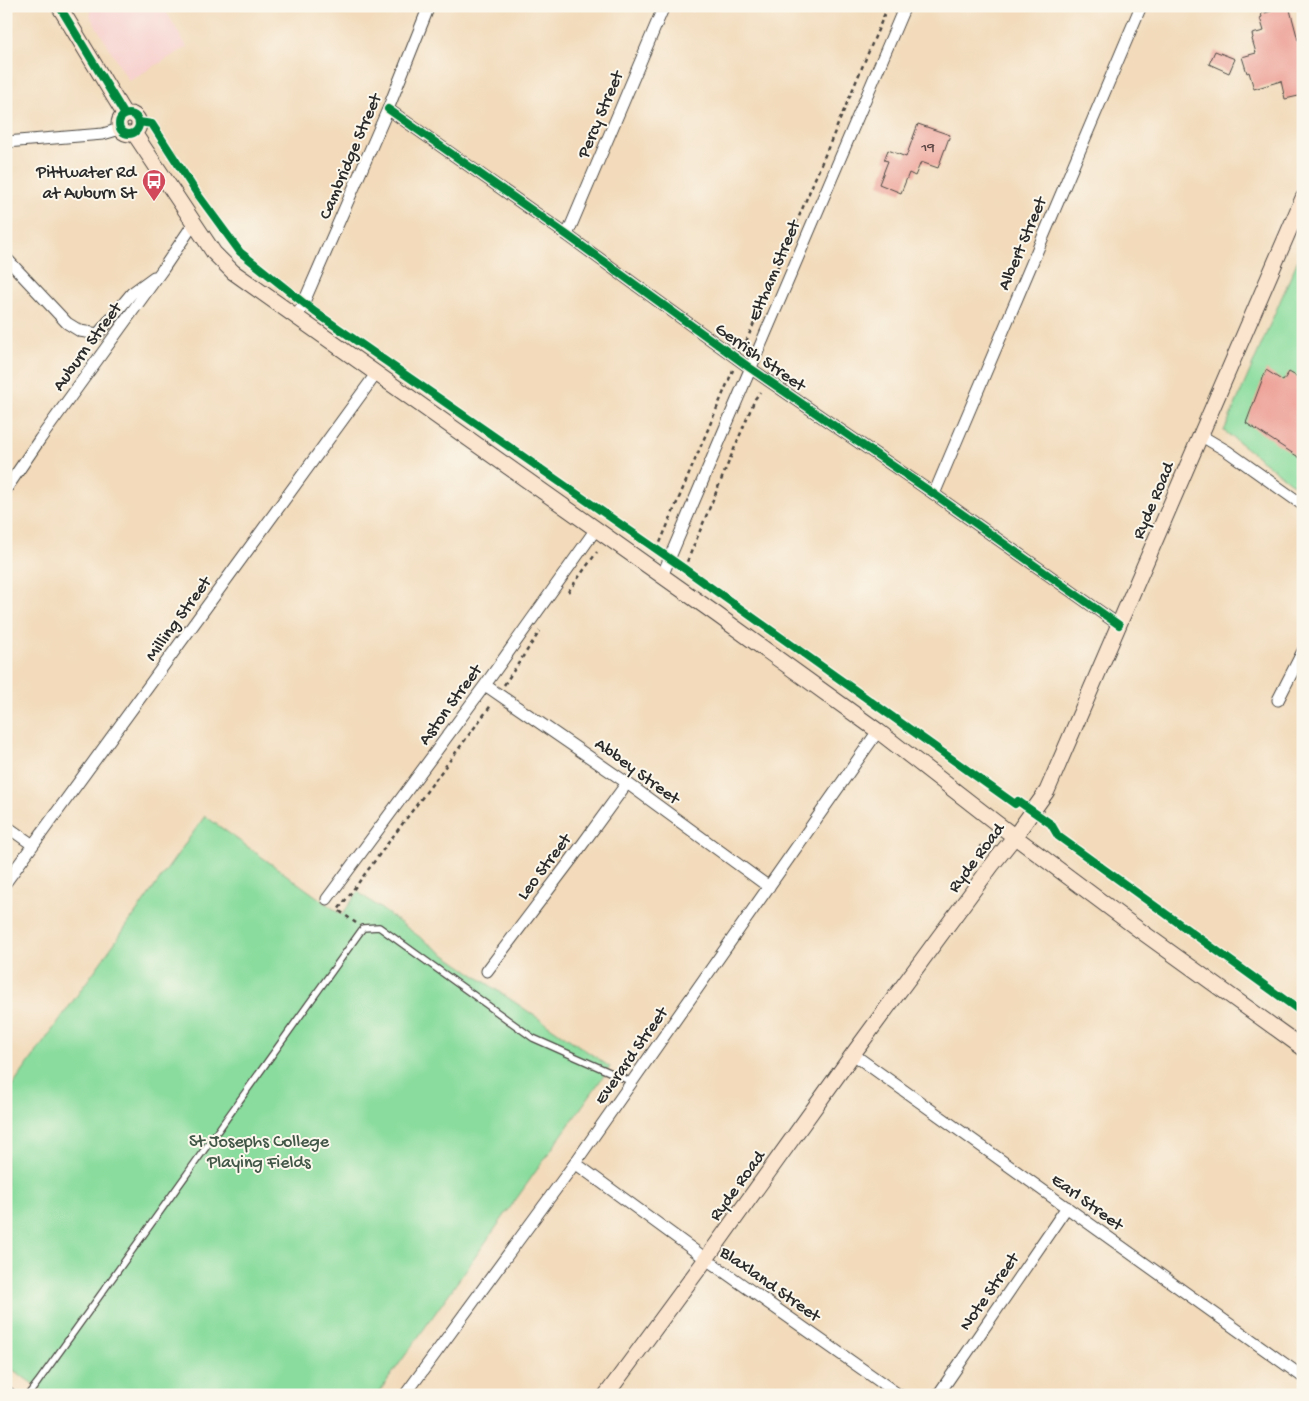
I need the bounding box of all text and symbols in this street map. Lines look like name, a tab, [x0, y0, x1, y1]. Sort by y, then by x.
street label: Percy Street	[573, 67, 630, 163]
street label: Cambridge Street	[315, 89, 388, 223]
house number: 19	[920, 139, 935, 157]
place label: Pittwater Rd at Auburn St	[35, 163, 138, 205]
bus stop icon: Pittwater Rd at Auburn St	[141, 168, 167, 202]
street label: Albert Street	[994, 193, 1053, 294]
street label: Eltham Street	[745, 216, 807, 324]
street label: Auburn Street	[49, 298, 128, 396]
street label: Gerrish Street	[710, 319, 810, 398]
street label: Ryde Road	[1129, 458, 1180, 543]
street label: Milling Street	[141, 572, 218, 666]
street label: Aston Street	[415, 660, 488, 750]
street label: Abbey Street	[590, 734, 685, 811]
street label: Ryde Road	[944, 818, 1011, 897]
street label: Leo Street	[513, 829, 578, 905]
street label: Everard Street	[591, 1002, 674, 1109]
park label: St Josephs College Playing Fields	[189, 1132, 330, 1174]
street label: Ryde Road	[706, 1146, 771, 1226]
street label: Earl Street	[1046, 1170, 1128, 1237]
street label: Blaxland Street	[714, 1242, 825, 1328]
street label: Note Street	[956, 1248, 1025, 1335]

